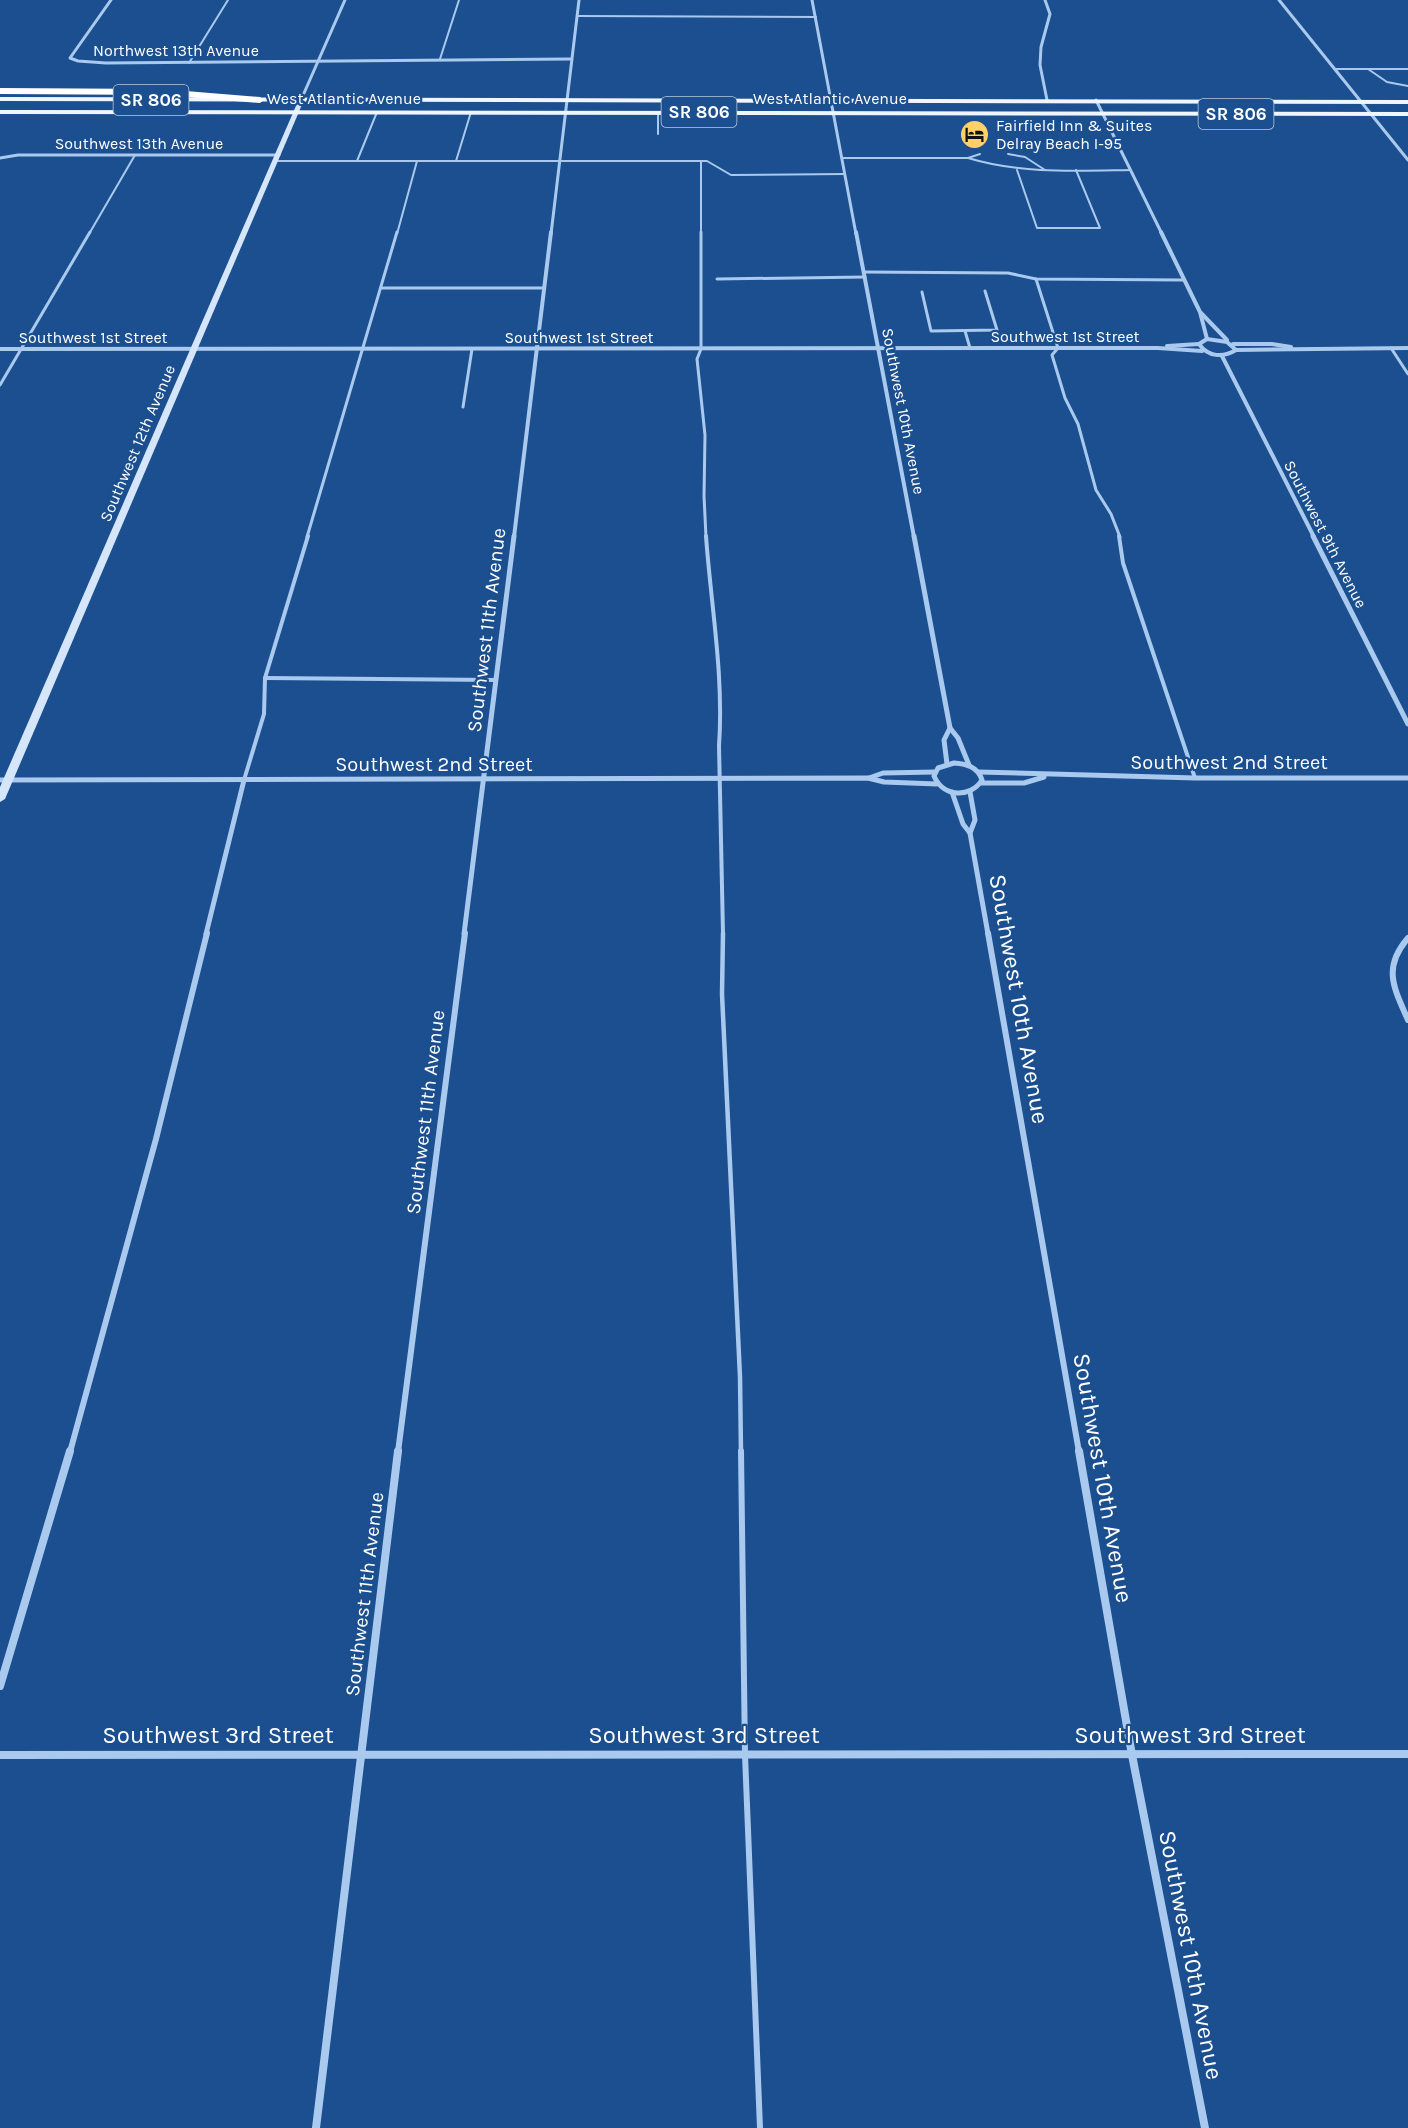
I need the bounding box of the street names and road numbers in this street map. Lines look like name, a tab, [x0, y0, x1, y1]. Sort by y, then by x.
street label: Northwest 13th Avenue	[93, 41, 259, 60]
road number: SR 806	[114, 85, 188, 115]
street label: West Atlantic Avenue	[267, 89, 421, 108]
street label: West Atlantic Avenue	[753, 89, 907, 108]
road number: SR 806	[662, 97, 736, 127]
road number: SR 806	[1198, 99, 1274, 129]
street label: Southwest 13th Avenue	[55, 134, 223, 153]
street label: Southwest 10th Avenue	[878, 326, 929, 496]
street label: Southwest 1st Street	[990, 327, 1140, 346]
street label: Southwest 1st Street	[18, 328, 168, 347]
street label: Southwest 1st Street	[504, 328, 654, 347]
street label: Southwest 12th Avenue	[96, 362, 179, 524]
street label: Southwest 9th Avenue	[1280, 457, 1371, 611]
street label: Southwest 11th Avenue	[463, 527, 510, 734]
street label: Southwest 2nd Street	[1130, 751, 1328, 774]
street label: Southwest 2nd Street	[335, 753, 533, 776]
street label: Southwest 10th Avenue	[983, 872, 1055, 1126]
street label: Southwest 11th Avenue	[402, 1009, 449, 1216]
street label: Southwest 10th Avenue	[1067, 1351, 1139, 1605]
street label: Southwest 11th Avenue	[341, 1491, 388, 1698]
street label: Southwest 3rd Street	[102, 1721, 334, 1749]
street label: Southwest 3rd Street	[588, 1721, 820, 1749]
street label: Southwest 3rd Street	[1074, 1721, 1306, 1749]
street label: Southwest 10th Avenue	[1153, 1828, 1229, 2082]

